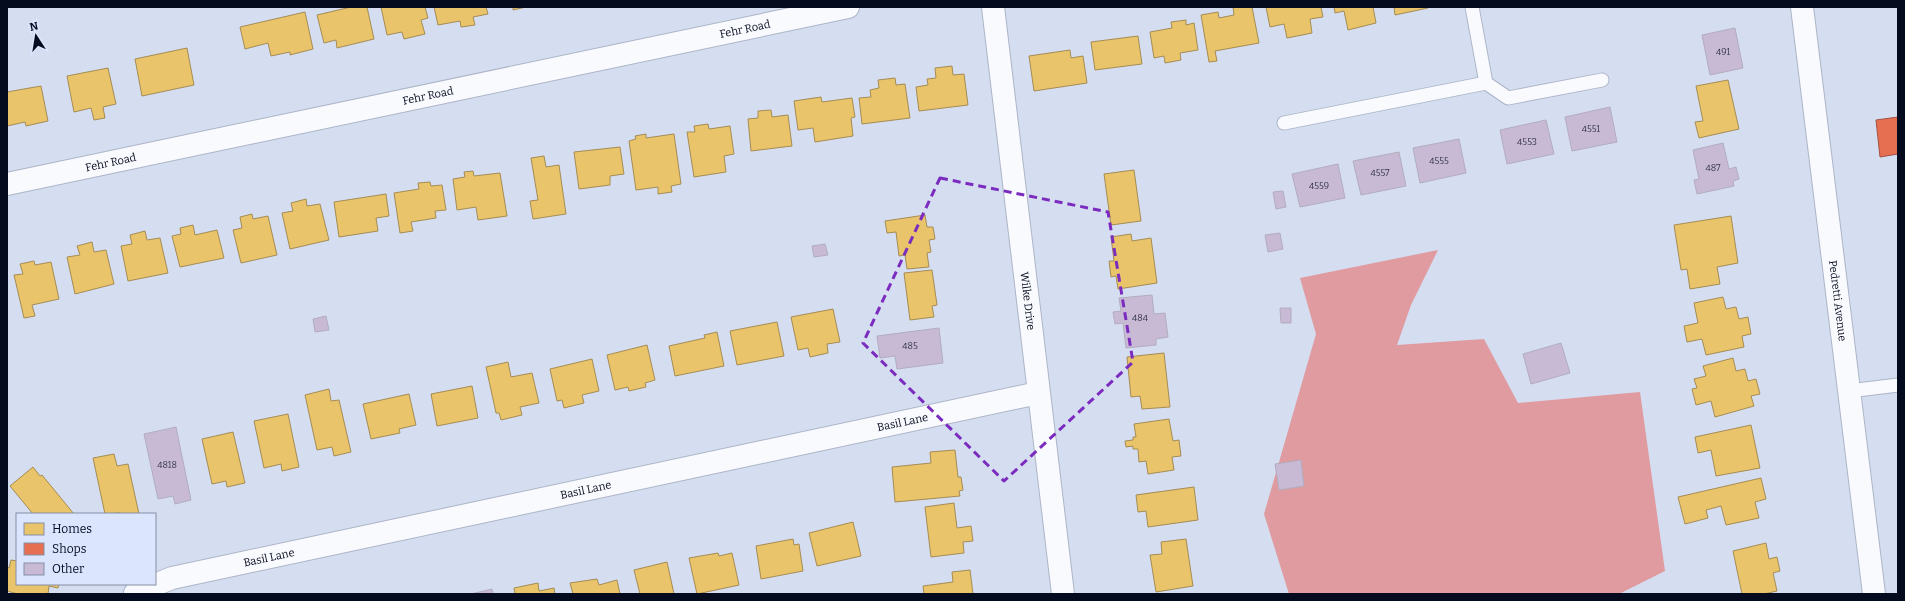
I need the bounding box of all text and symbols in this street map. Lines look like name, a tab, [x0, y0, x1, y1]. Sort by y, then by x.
north arrow	[16, 16, 56, 56]
street label: Fehr Road	[718, 17, 772, 40]
text: N	[29, 19, 40, 34]
house number: 491	[1716, 47, 1730, 57]
street label: Fehr Road	[401, 84, 455, 107]
house number: 4551	[1582, 124, 1601, 134]
house number: 4553	[1517, 137, 1537, 147]
street label: Fehr Road	[84, 150, 138, 174]
house number: 4555	[1429, 156, 1449, 166]
house number: 487	[1705, 163, 1721, 173]
house number: 4557	[1370, 168, 1390, 178]
house number: 4559	[1309, 181, 1329, 191]
street label: Pedretti Avenue	[1827, 259, 1849, 342]
street label: Wilke Drive	[1018, 271, 1038, 331]
house number: 484	[1132, 313, 1149, 323]
house number: 485	[902, 341, 918, 351]
street label: Basil Lane	[876, 410, 929, 434]
house number: 4818	[157, 460, 177, 470]
street label: Basil Lane	[559, 478, 612, 501]
legend	[16, 513, 156, 585]
text: Homes	[52, 522, 92, 536]
text: Shops	[52, 542, 87, 556]
street label: Basil Lane	[242, 546, 296, 569]
text: Other	[52, 562, 85, 576]

